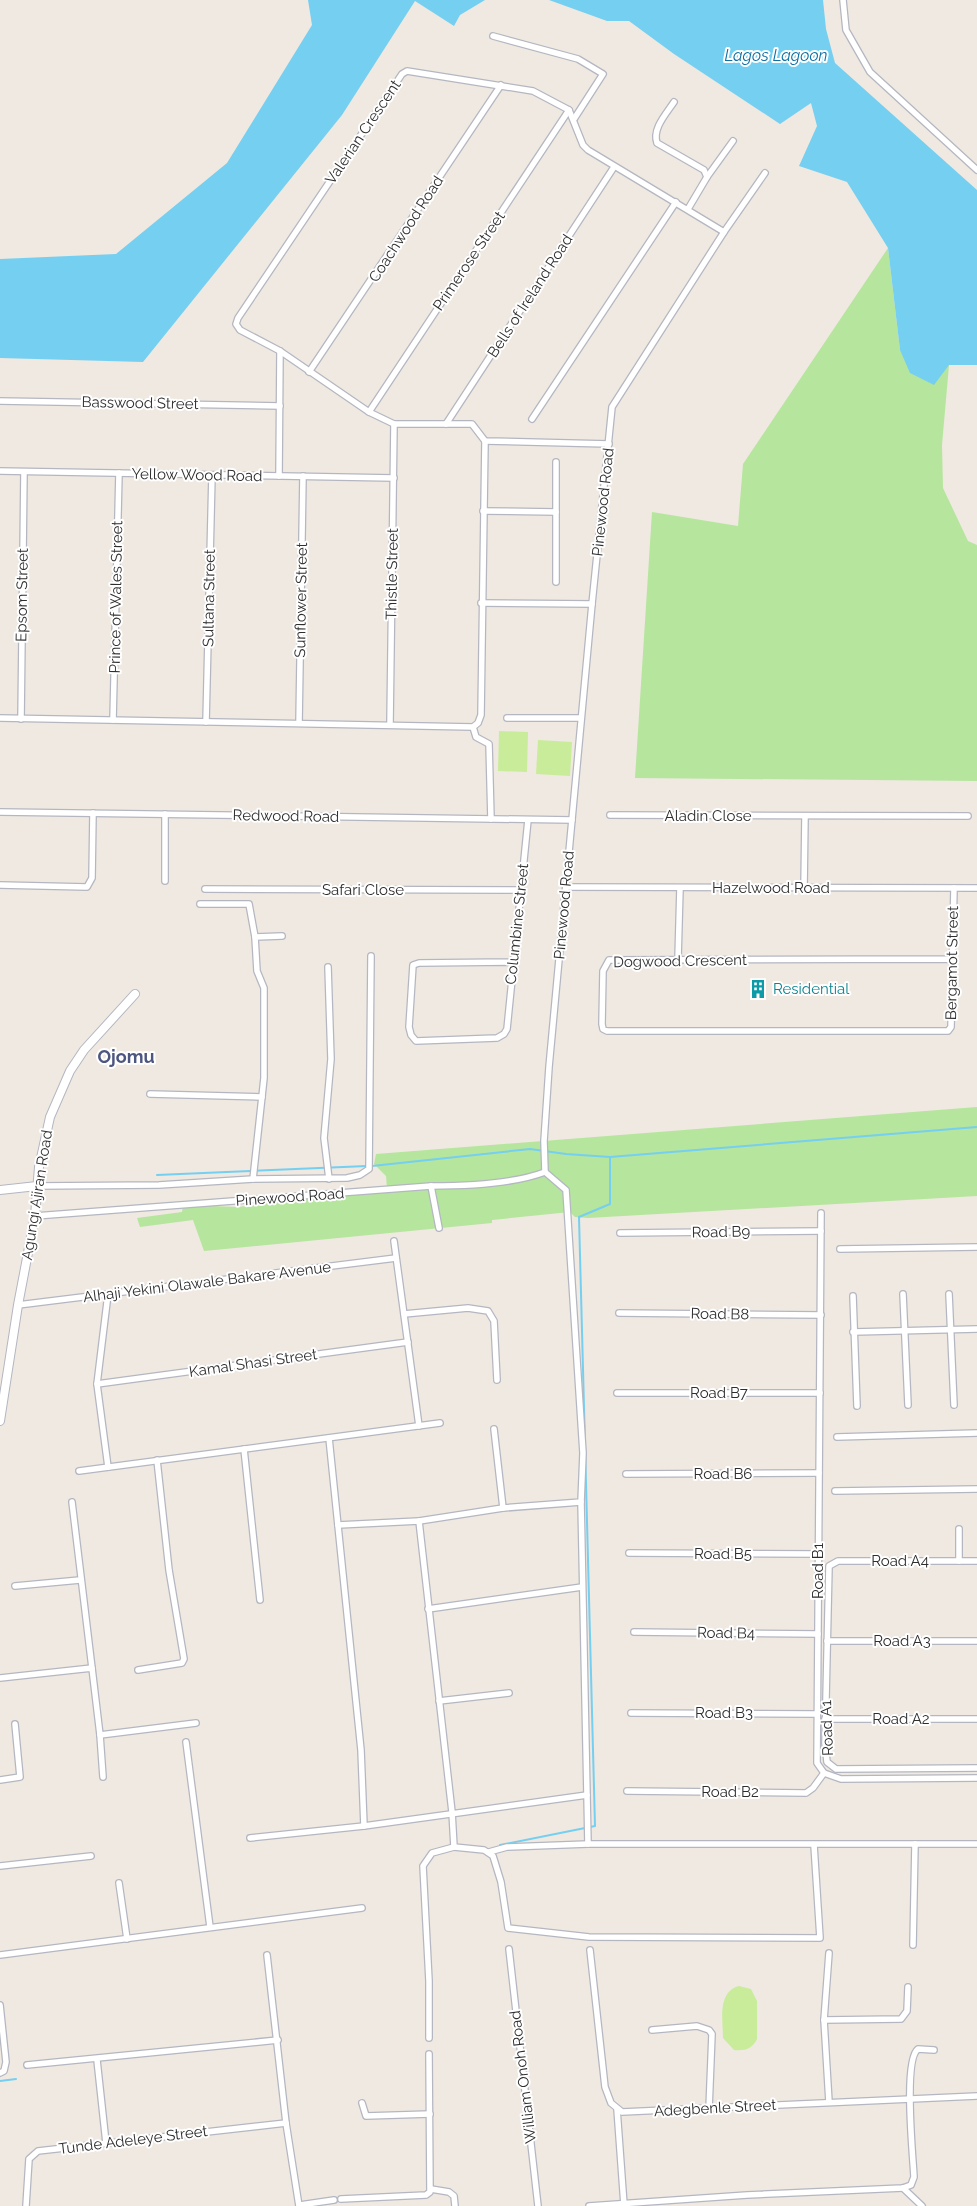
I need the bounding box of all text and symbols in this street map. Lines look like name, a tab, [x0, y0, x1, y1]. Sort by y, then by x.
water label: Lagos Lagoon	[724, 46, 828, 65]
street label: Valerian Crescent	[321, 76, 405, 188]
street label: Coachwood Road	[365, 172, 447, 286]
street label: Primerose Street	[429, 208, 509, 314]
street label: Bells of Ireland Road	[484, 231, 576, 361]
street label: Basswood Street	[81, 393, 199, 413]
street label: Pinewood Road	[588, 447, 618, 557]
street label: Yellow Wood Road	[131, 465, 263, 485]
street label: Prince of Wales Street	[106, 520, 126, 674]
street label: Thistle Street	[382, 528, 402, 620]
street label: Sunflower Street	[291, 542, 311, 658]
street label: Epsom Street	[12, 548, 32, 642]
street label: Sultana Street	[199, 549, 219, 647]
street label: Redwood Road	[233, 806, 339, 826]
street label: Aladin Close	[665, 807, 752, 825]
street label: Pinewood Road	[550, 850, 578, 960]
street label: Columbine Street	[502, 863, 532, 985]
street label: Hazelwood Road	[712, 879, 830, 897]
street label: Safari Close	[322, 881, 404, 899]
street label: Bergamot Street	[942, 906, 962, 1020]
street label: Dogwood Crescent	[613, 951, 747, 971]
building icon: Residential	[747, 978, 769, 1000]
place label: Residential	[773, 980, 850, 998]
district label: Ojomu	[97, 1046, 155, 1067]
street label: Agungi Ajiran Road	[18, 1129, 56, 1261]
street label: Pinewood Road	[235, 1184, 345, 1210]
street label: Road B9	[692, 1222, 751, 1242]
street label: Alhaji Yekini Olawale Bakare Avenue	[82, 1258, 332, 1306]
street label: Road B8	[690, 1304, 750, 1324]
street label: Kamal Shasi Street	[188, 1345, 318, 1381]
street label: Road B7	[690, 1384, 748, 1402]
street label: Road B6	[694, 1465, 752, 1483]
street label: Road B1	[809, 1542, 827, 1599]
street label: Road B5	[694, 1545, 752, 1563]
street label: Road A4	[871, 1552, 929, 1570]
street label: Road B4	[697, 1623, 755, 1643]
street label: Road A3	[873, 1632, 931, 1650]
street label: Road A1	[817, 1699, 837, 1756]
street label: Road B3	[695, 1704, 753, 1722]
street label: Road A2	[872, 1710, 930, 1728]
street label: Road B2	[701, 1783, 759, 1801]
street label: William Onoh Road	[506, 2010, 540, 2144]
street label: Adegbenle Street	[653, 2096, 777, 2120]
street label: Tunde Adeleye Street	[58, 2122, 208, 2158]

